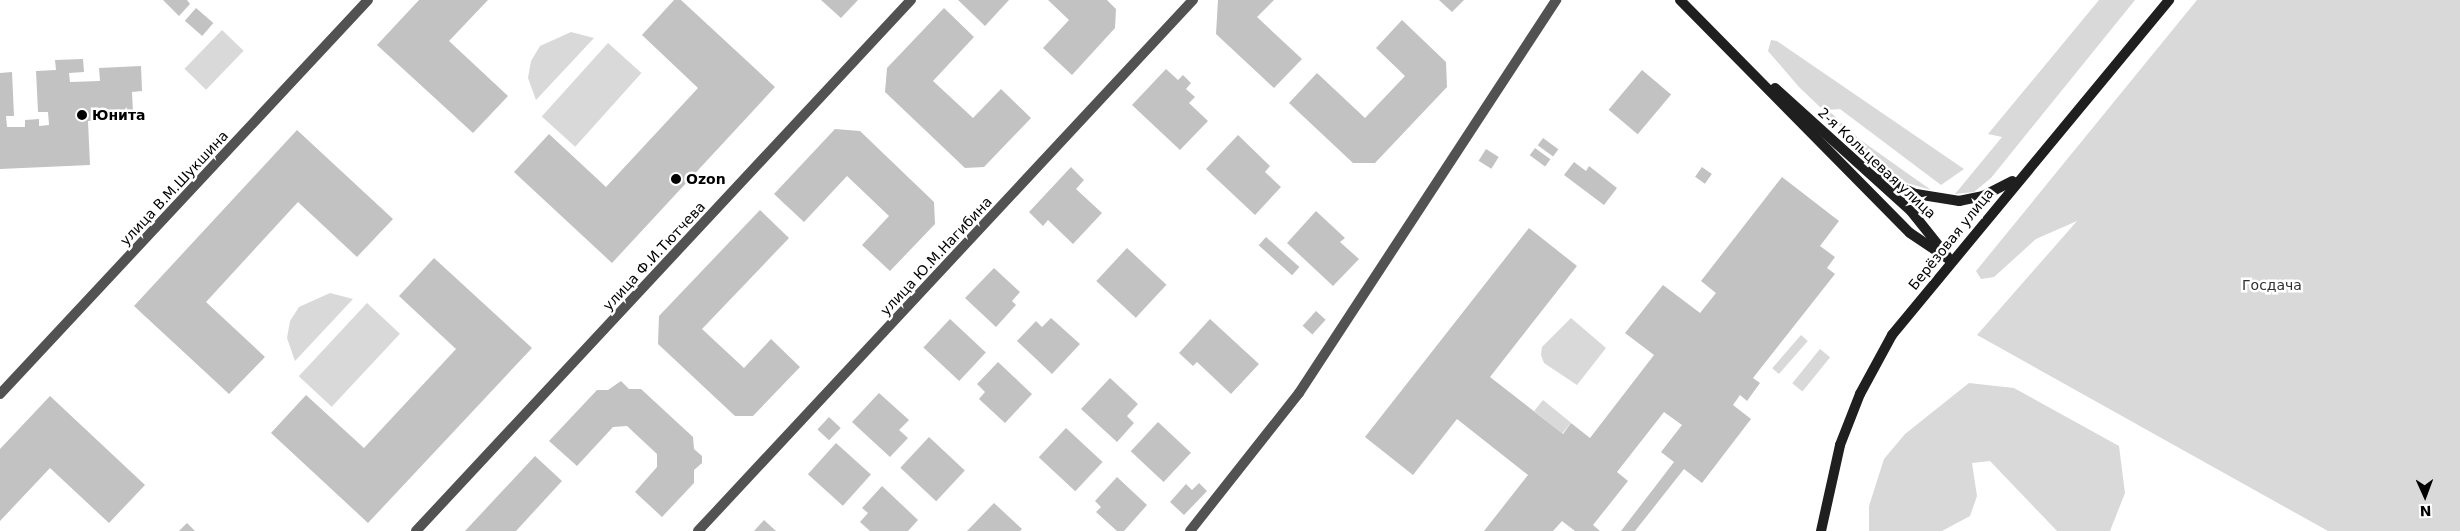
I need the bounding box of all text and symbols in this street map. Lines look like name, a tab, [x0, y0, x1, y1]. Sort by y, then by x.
street label: 2-я Кольцевая улица	[1815, 104, 1939, 222]
place label: Юнита	[92, 107, 145, 123]
marker: Юнита	[76, 109, 88, 121]
street label: улица В.М.Шукшина	[116, 127, 232, 249]
place label: Ozon	[686, 171, 726, 187]
marker: Ozon	[670, 173, 682, 185]
street label: Берёзовая улица	[1905, 185, 1997, 293]
street label: улица Ю.М.Нагибина	[877, 193, 995, 319]
street label: улица Ф.И.Тютчева	[599, 198, 709, 314]
park label: Госдача	[2242, 277, 2302, 293]
north arrow	[2400, 471, 2450, 521]
text: N	[2419, 503, 2432, 519]

